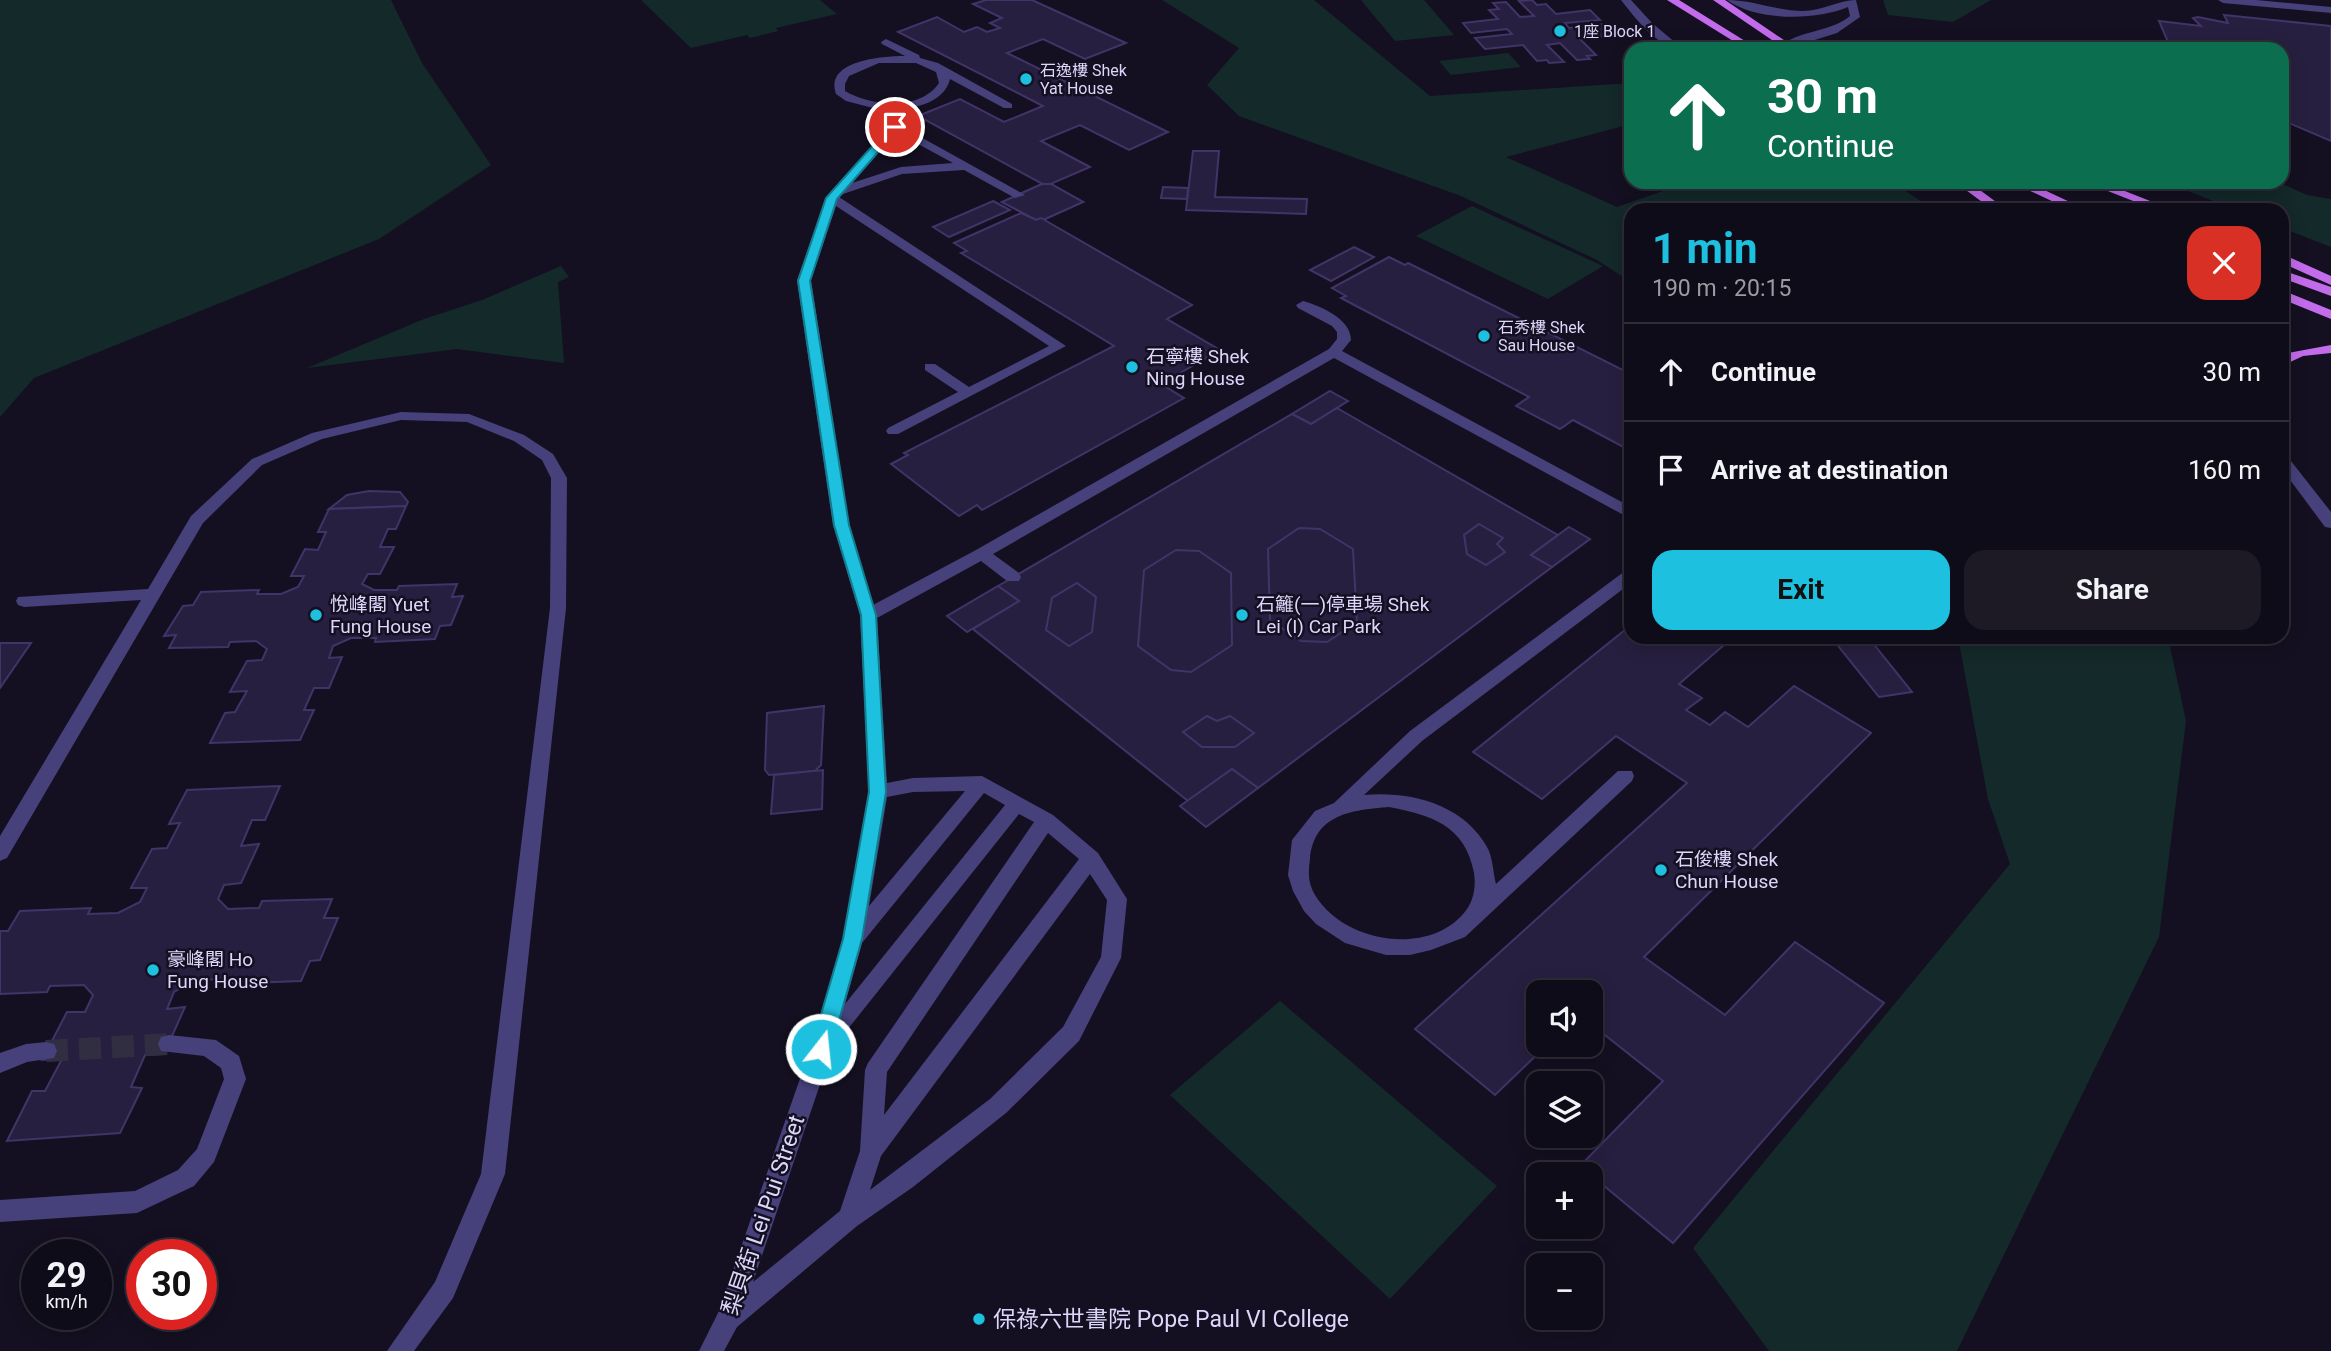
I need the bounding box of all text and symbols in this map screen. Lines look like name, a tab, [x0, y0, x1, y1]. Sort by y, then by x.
place label: 1座 Block 1	[1574, 22, 1655, 41]
marker: 1座 Block 1	[1552, 23, 1568, 39]
place label: 石逸樓 Shek Yat House	[1040, 61, 1128, 98]
text: 30 m	[1767, 68, 1878, 125]
icon: ahead	[1652, 70, 1743, 161]
marker: 石逸樓 Shek Yat House	[1018, 71, 1034, 87]
pin	[865, 97, 925, 157]
icon: arrive	[876, 108, 914, 146]
text: Continue	[1767, 127, 1894, 165]
text: 1 min	[1652, 224, 1758, 273]
button: close	[2187, 226, 2261, 300]
text: 190 m · 20:15	[1652, 275, 1791, 302]
place label: 石秀樓 Shek Sau House	[1498, 318, 1586, 355]
marker: 石秀樓 Shek Sau House	[1476, 328, 1492, 344]
place label: 石寧樓 Shek Ning House	[1146, 345, 1250, 390]
icon: ahead	[1652, 353, 1690, 391]
text: Continue	[1711, 357, 1816, 387]
text: 30 m	[2203, 357, 2261, 387]
marker: 石寧樓 Shek Ning House	[1124, 359, 1140, 375]
icon: arrive	[1652, 451, 1690, 489]
text: Arrive at destination	[1711, 455, 1948, 485]
text: 160 m	[2188, 455, 2261, 485]
button: Exit	[1652, 550, 1950, 630]
button: Share	[1964, 550, 2261, 630]
place label: 悅峰閣 Yuet Fung House	[330, 593, 431, 638]
place label: 石籬(一)停車場 Shek Lei (I) Car Park	[1256, 593, 1430, 638]
marker: 悅峰閣 Yuet Fung House	[308, 607, 324, 623]
marker: 石籬(一)停車場 Shek Lei (I) Car Park	[1234, 607, 1250, 623]
place label: 石俊樓 Shek Chun House	[1675, 848, 1779, 893]
marker: 石俊樓 Shek Chun House	[1653, 862, 1669, 878]
place label: 豪峰閣 Ho Fung House	[167, 948, 268, 993]
marker: 豪峰閣 Ho Fung House	[145, 962, 161, 978]
map controls	[1526, 980, 1603, 1330]
button: sound	[1526, 980, 1603, 1057]
position arrow	[784, 1012, 858, 1086]
button: layers	[1526, 1071, 1603, 1148]
street label: 梨貝街 Lei Pui Street	[717, 1112, 810, 1319]
button: +	[1526, 1162, 1603, 1239]
speed limit sign: 30	[126, 1239, 217, 1330]
button: −	[1526, 1253, 1603, 1330]
text: 29	[46, 1255, 87, 1296]
text: km/h	[45, 1291, 88, 1312]
place label: 保祿六世書院 Pope Paul VI College	[993, 1306, 1349, 1333]
marker: 保祿六世書院 Pope Paul VI College	[971, 1311, 987, 1327]

